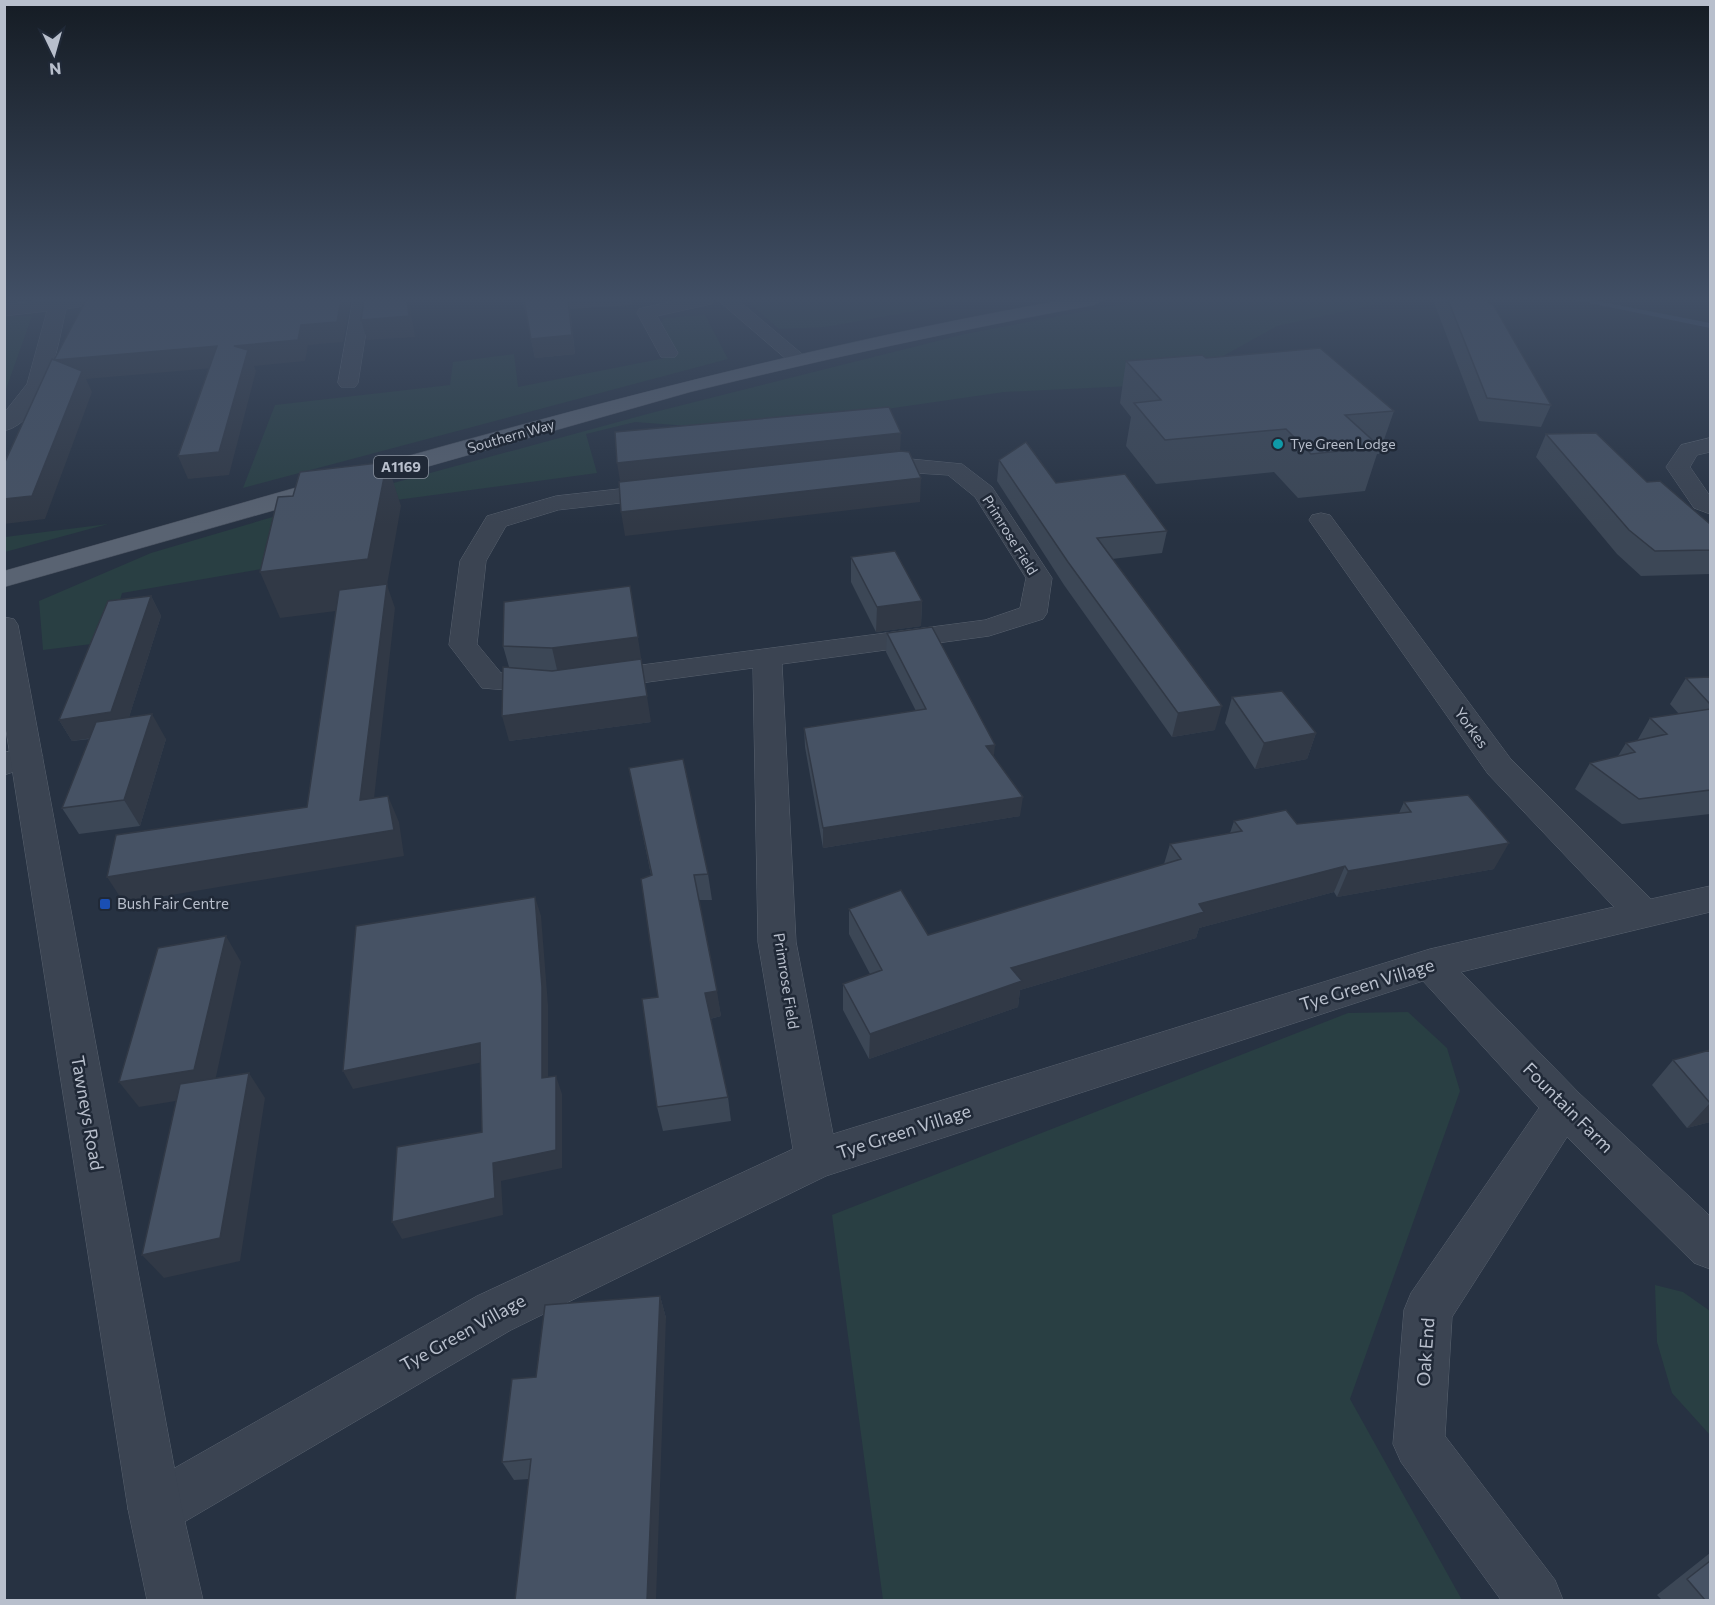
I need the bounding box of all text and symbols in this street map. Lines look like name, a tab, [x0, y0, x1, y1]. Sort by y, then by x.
north arrow	[24, 24, 84, 84]
text: N	[49, 59, 62, 79]
street label: Southern Way	[465, 415, 556, 456]
place label: Tye Green Lodge	[1290, 435, 1396, 452]
marker: Tye Green Lodge	[1271, 437, 1285, 451]
road number: A1169	[374, 456, 428, 478]
street label: Primrose Field	[979, 492, 1042, 578]
street label: Yorkes	[1451, 704, 1493, 751]
place label: Bush Fair Centre	[117, 894, 229, 912]
marker: Bush Fair Centre	[98, 897, 112, 911]
street label: Primrose Field	[770, 931, 803, 1030]
street label: Tye Green Village	[1297, 953, 1437, 1015]
street label: Tawneys Road	[67, 1054, 109, 1172]
street label: Fountain Farm	[1519, 1058, 1618, 1157]
street label: Tye Green Village	[834, 1099, 974, 1163]
street label: Tye Green Village	[396, 1289, 529, 1376]
street label: Oak End	[1412, 1317, 1438, 1387]

